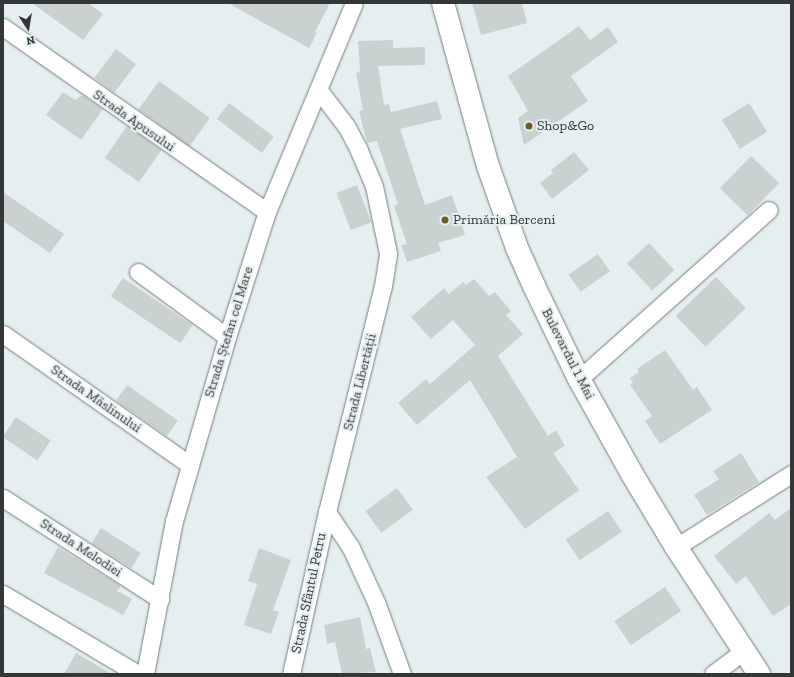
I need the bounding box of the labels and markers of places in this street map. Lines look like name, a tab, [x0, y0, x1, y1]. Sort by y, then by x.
place label: Shop&Go	[537, 118, 594, 134]
marker: Shop&Go	[524, 121, 534, 131]
place label: Primăria Berceni	[453, 212, 555, 228]
marker: Primăria Berceni	[440, 215, 450, 225]

